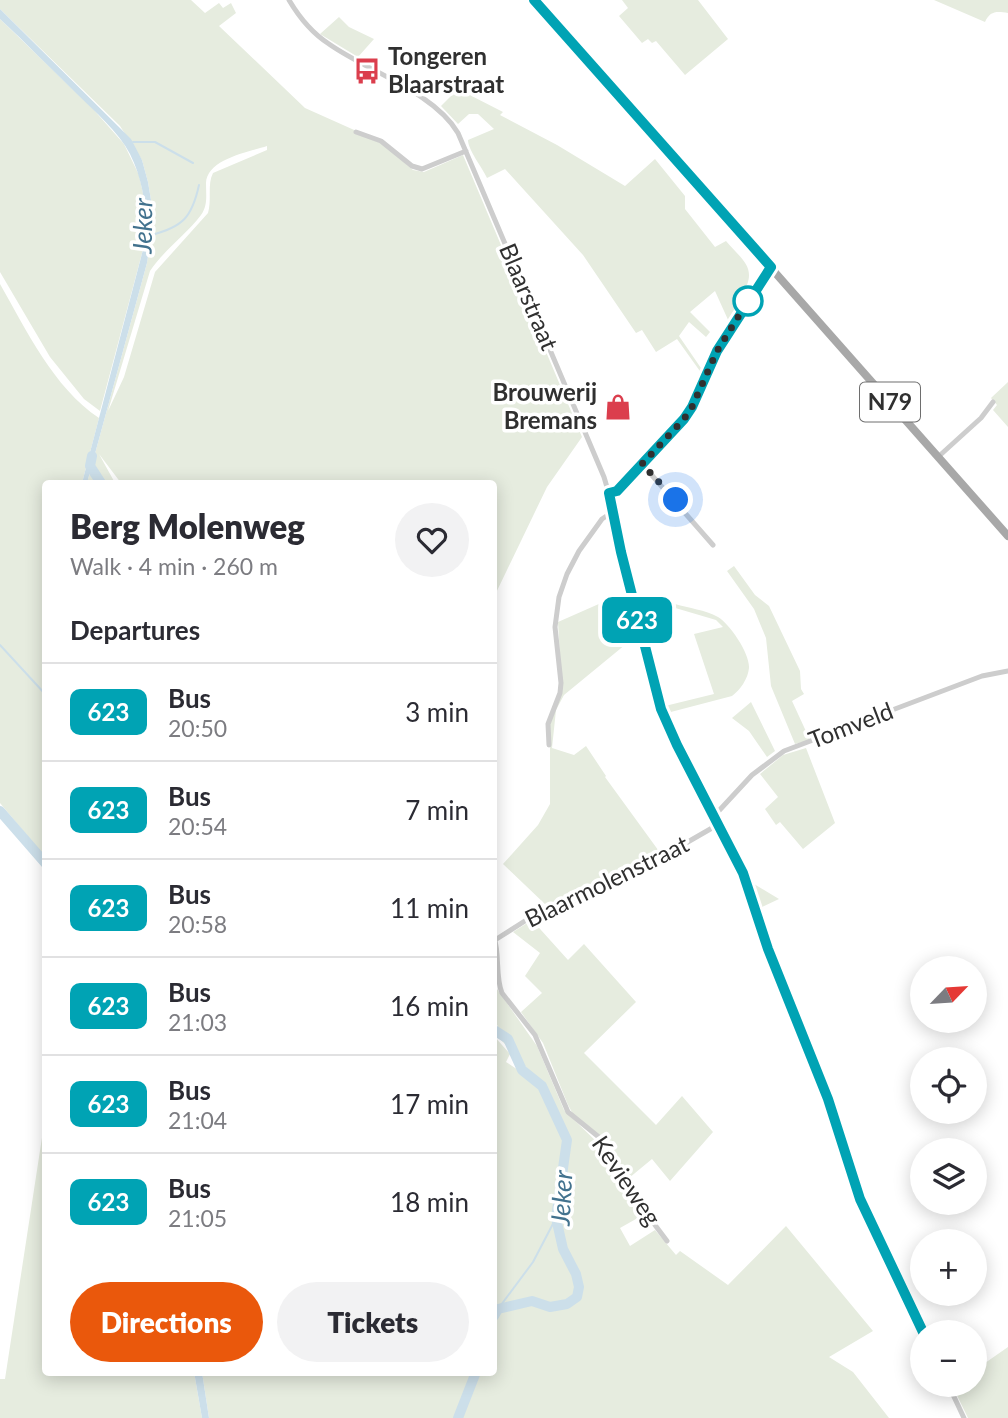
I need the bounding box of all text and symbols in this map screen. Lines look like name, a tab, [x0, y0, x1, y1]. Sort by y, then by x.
place label: Tongeren Blaarstraat	[388, 41, 504, 98]
bus stop icon: Tongeren Blaarstraat	[352, 56, 382, 86]
water label: Jeker	[126, 197, 159, 255]
street label: Blaarstraat	[494, 239, 565, 355]
unlabelled marker	[733, 286, 763, 316]
place label: Brouwerij Bremans	[492, 377, 597, 434]
road number: N79	[860, 382, 920, 422]
shop icon: Brouwerij Bremans	[603, 392, 633, 422]
your location	[658, 482, 693, 517]
button: heart	[395, 503, 469, 577]
text: Berg Molenweg	[70, 506, 305, 546]
text: Walk · 4 min · 260 m	[70, 552, 278, 580]
line badge: 623	[597, 597, 677, 643]
text: 623	[616, 605, 658, 634]
text: Departures	[70, 614, 200, 646]
text: Bus	[168, 682, 211, 714]
street label: Tomveld	[804, 695, 897, 754]
text: 3 min	[405, 696, 469, 728]
text: 623	[88, 697, 129, 726]
text: 20:50	[168, 714, 227, 742]
text: Bus	[168, 780, 211, 812]
text: 7 min	[405, 794, 469, 826]
text: 623	[88, 795, 129, 824]
text: 20:54	[168, 812, 227, 840]
street label: Blaarmolenstraat	[520, 828, 693, 933]
text: Bus	[168, 878, 211, 910]
text: 11 min	[390, 892, 469, 924]
text: 623	[88, 893, 129, 922]
text: 20:58	[168, 910, 227, 938]
north arrow	[910, 956, 987, 1032]
map controls	[910, 956, 987, 1397]
text: Bus	[168, 976, 211, 1008]
text: 16 min	[390, 990, 469, 1022]
text: 623	[88, 991, 129, 1020]
text: 21:03	[168, 1008, 227, 1036]
button: locate	[910, 1047, 987, 1124]
text: Bus	[168, 1074, 211, 1106]
text: 17 min	[390, 1088, 469, 1120]
text: 623	[88, 1089, 129, 1118]
text: 21:04	[168, 1106, 227, 1134]
street label: Kevieweg	[587, 1130, 668, 1231]
button: layers	[910, 1138, 987, 1215]
water label: Jeker	[544, 1168, 578, 1227]
text: Bus	[168, 1172, 211, 1204]
text: 18 min	[390, 1186, 469, 1218]
text: 623	[88, 1187, 129, 1216]
text: 21:05	[168, 1204, 227, 1232]
button: +	[910, 1229, 987, 1306]
button: Directions	[70, 1282, 263, 1362]
button: Tickets	[277, 1282, 469, 1362]
button: −	[910, 1320, 987, 1397]

